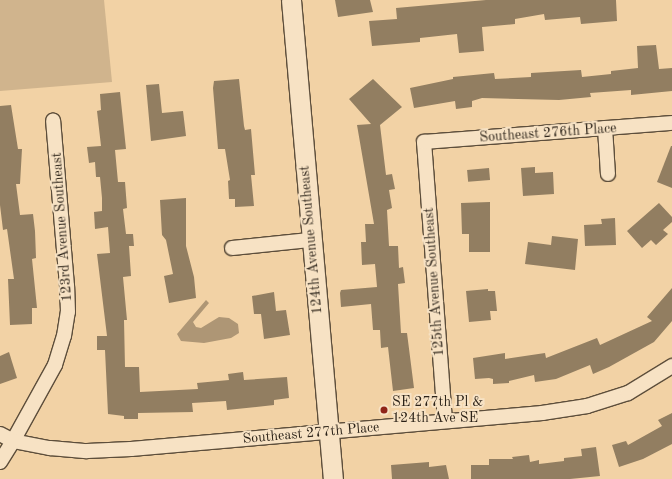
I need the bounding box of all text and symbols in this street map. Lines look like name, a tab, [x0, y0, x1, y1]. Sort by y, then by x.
street label: Southeast 276th Place	[479, 120, 617, 146]
street label: 123rd Avenue Southeast	[48, 152, 76, 302]
street label: 124th Avenue Southeast	[296, 165, 326, 315]
street label: 125th Avenue Southeast	[420, 207, 448, 357]
place label: SE 277th Pl & 124th Ave SE	[392, 394, 483, 426]
marker: SE 277th Pl & 124th Ave SE	[379, 405, 389, 415]
street label: Southeast 277th Place	[242, 419, 380, 447]

